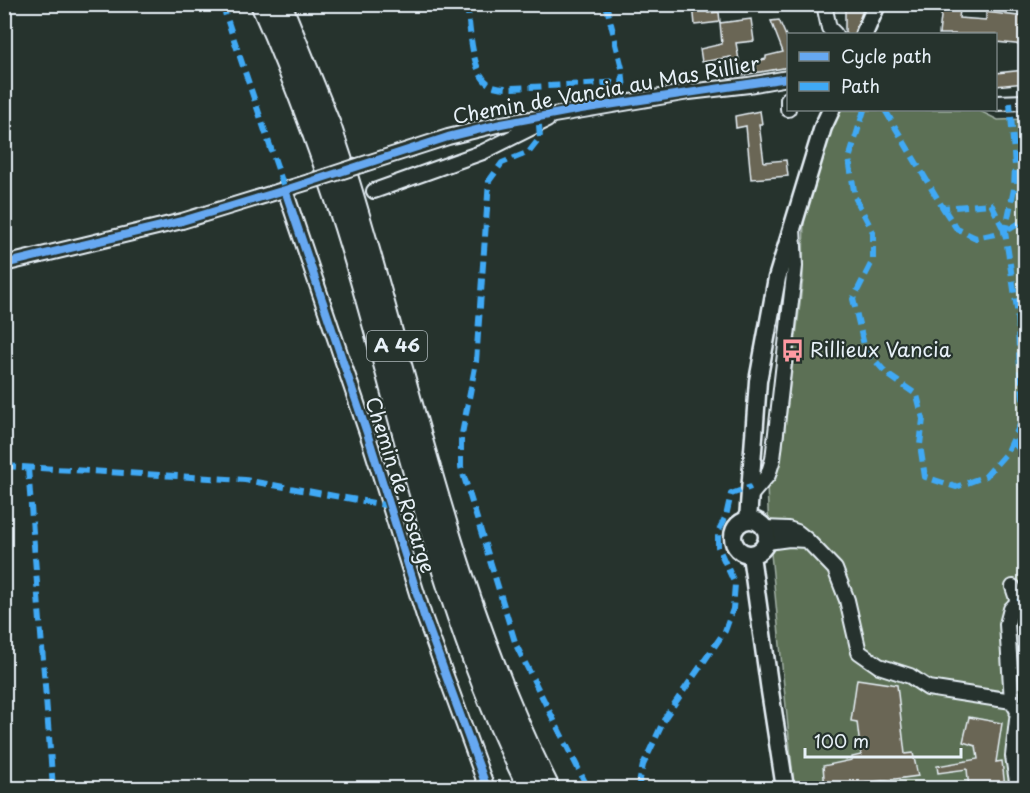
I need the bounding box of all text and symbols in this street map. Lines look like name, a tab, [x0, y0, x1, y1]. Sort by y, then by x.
legend	[787, 33, 997, 111]
text: Cycle path	[841, 42, 932, 69]
street label: Chemin de Vancia au Mas Rillier	[450, 47, 762, 131]
text: Path	[841, 72, 880, 99]
road number: A 46	[367, 331, 427, 361]
place label: Rillieux Vancia	[810, 334, 952, 364]
bus stop icon: Rillieux Vancia	[779, 337, 805, 363]
street label: Chemin de Rosarge	[358, 393, 444, 577]
scale bar	[805, 721, 961, 759]
text: 100 m	[814, 727, 869, 754]

